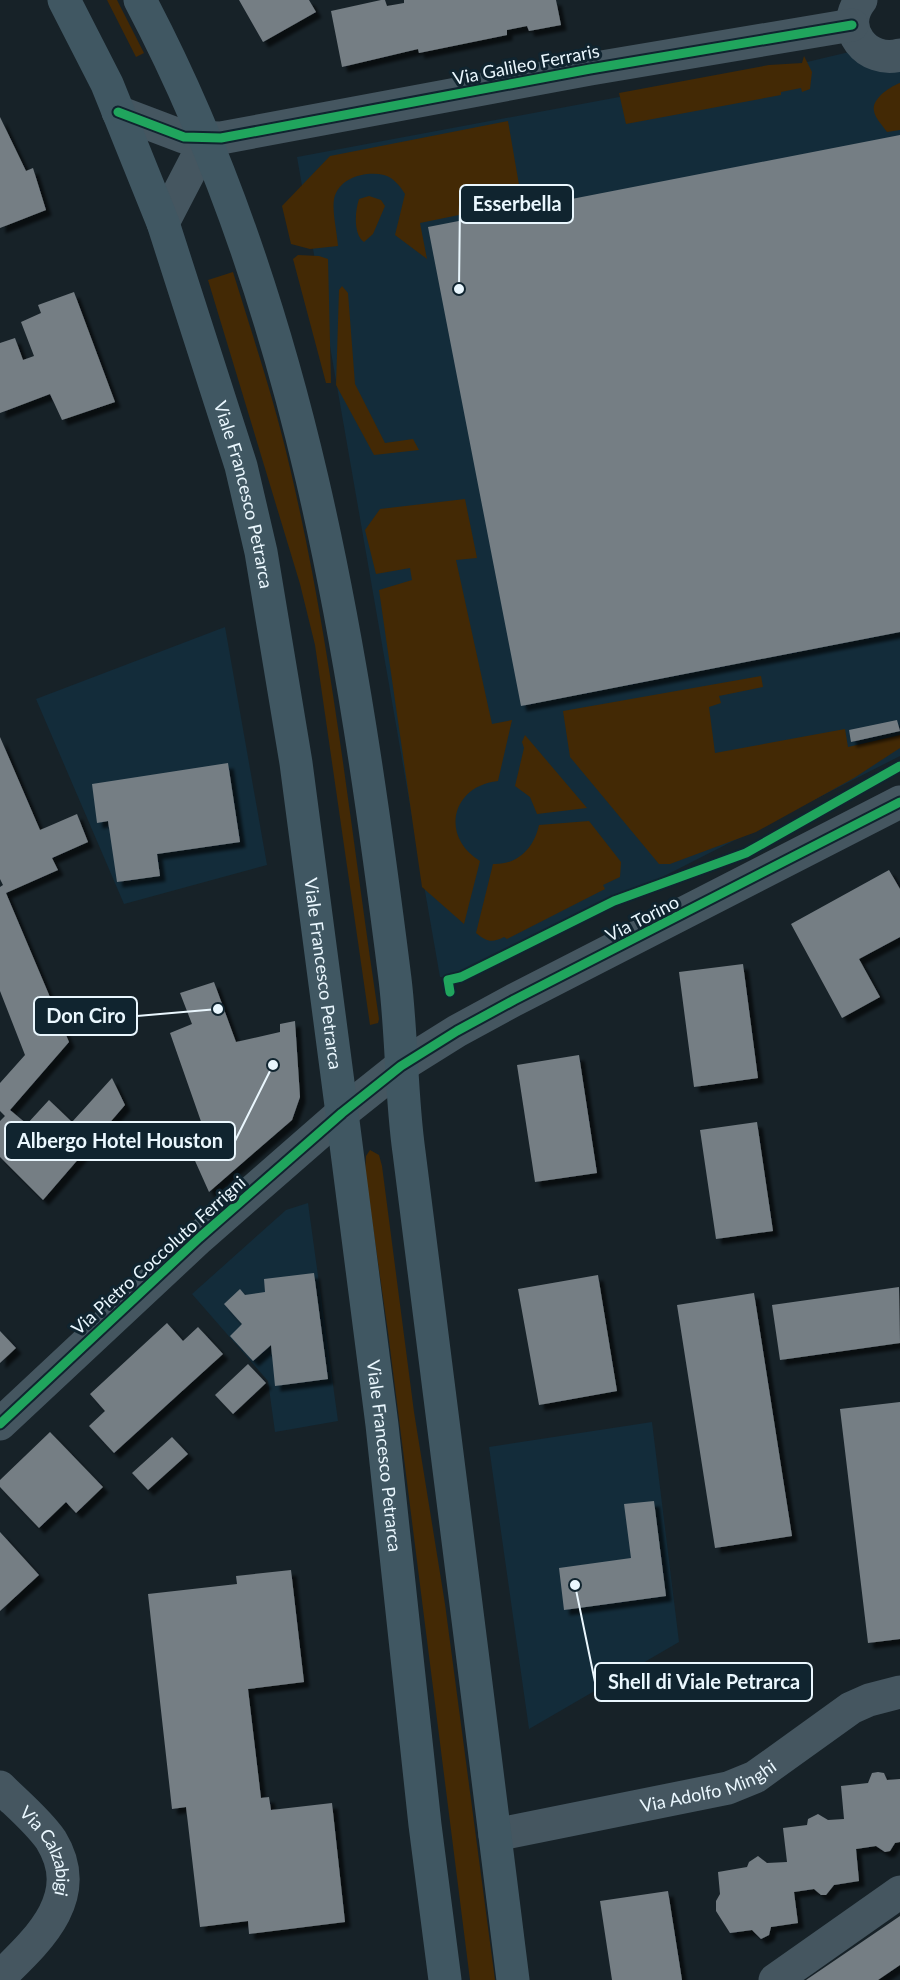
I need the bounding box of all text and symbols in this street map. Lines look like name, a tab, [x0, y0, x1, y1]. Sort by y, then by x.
street label: Via Galileo Ferraris	[451, 39, 601, 89]
callout: Esserbella	[460, 185, 573, 223]
text: Esserbella	[472, 191, 562, 215]
street label: Viale Francesco Petrarca	[210, 398, 278, 590]
street label: Viale Francesco Petrarca	[300, 876, 347, 1071]
street label: Via Torino	[602, 890, 682, 946]
callout: Don Ciro	[34, 997, 137, 1035]
text: Don Ciro	[46, 1003, 126, 1027]
callout: Albergo Hotel Houston	[5, 1122, 235, 1160]
text: Albergo Hotel Houston	[16, 1128, 223, 1152]
street label: Via Pietro Coccoluto Ferrigni	[66, 1171, 250, 1339]
street label: Viale Francesco Petrarca	[363, 1358, 407, 1553]
callout: Shell di Viale Petrarca	[595, 1663, 812, 1701]
text: Shell di Viale Petrarca	[608, 1669, 800, 1693]
street label: Via Adolfo Minghi	[638, 1755, 780, 1816]
street label: Via Calzabigi	[15, 1801, 74, 1899]

